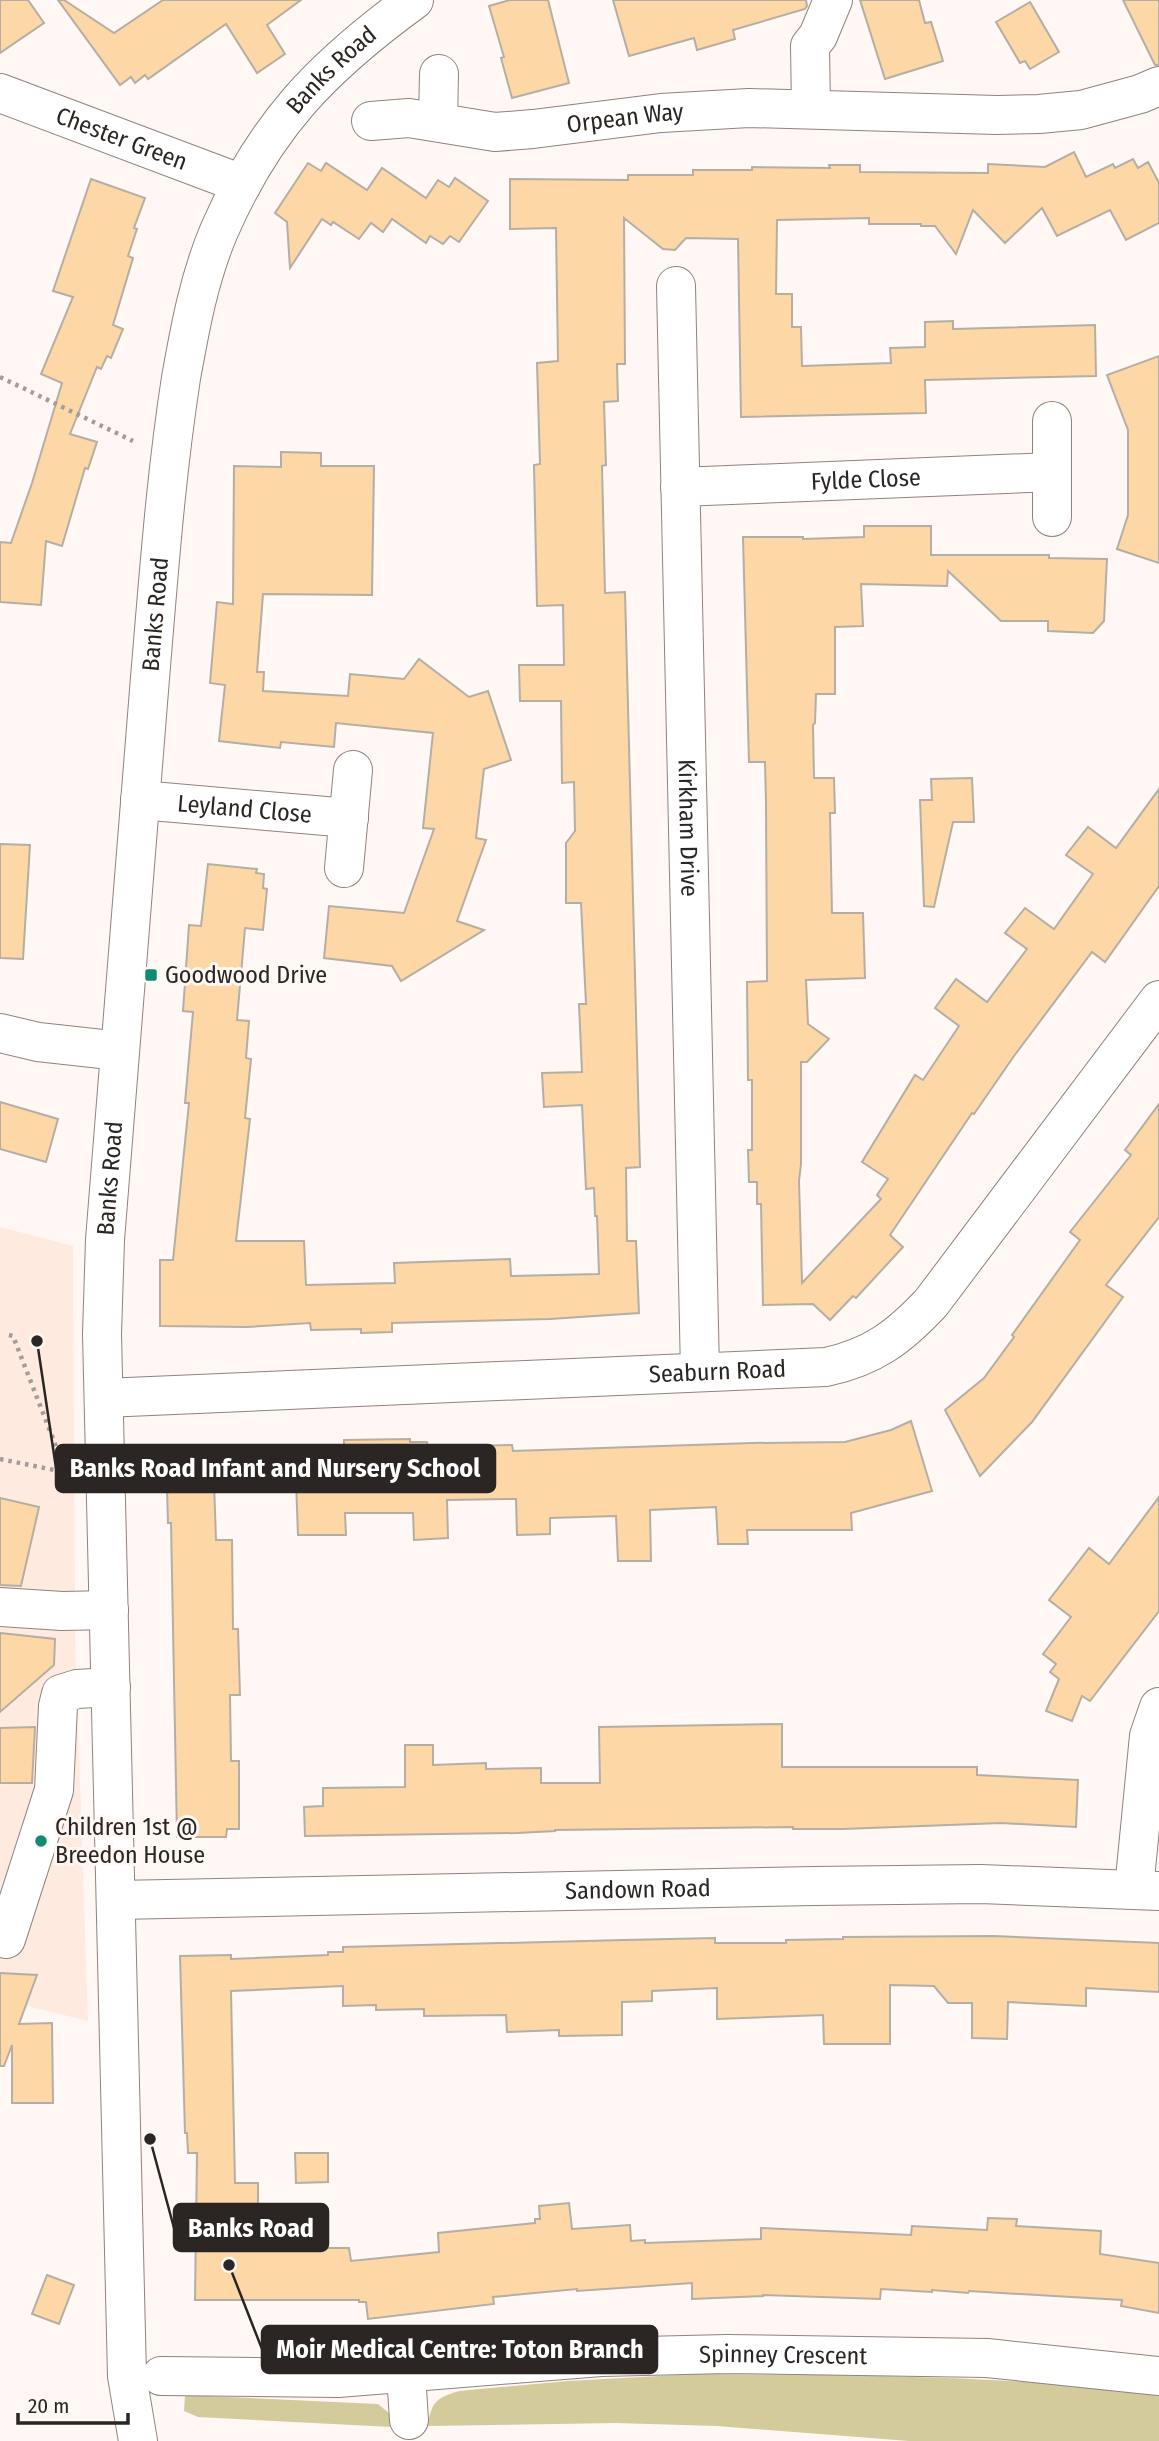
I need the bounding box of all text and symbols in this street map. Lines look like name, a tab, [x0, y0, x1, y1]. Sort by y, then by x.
street label: Banks Road	[280, 20, 382, 119]
street label: Orpean Way	[565, 98, 684, 139]
street label: Chester Green	[52, 101, 191, 176]
street label: Fylde Close	[810, 463, 921, 496]
street label: Banks Road	[137, 556, 174, 672]
street label: Kirkham Drive	[672, 759, 704, 897]
street label: Leyland Close	[176, 789, 313, 829]
place label: Goodwood Drive	[165, 961, 327, 989]
marker: Goodwood Drive	[143, 967, 159, 983]
street label: Banks Road	[91, 1120, 128, 1237]
street label: Seaburn Road	[648, 1355, 787, 1389]
callout: Banks Road Infant and Nursery School	[56, 1445, 495, 1492]
text: Banks Road Infant and Nursery School	[70, 1453, 481, 1484]
place label: Children 1st @ Breedon House	[55, 1813, 205, 1869]
marker: Children 1st @ Breedon House	[33, 1833, 49, 1849]
street label: Sandown Road	[565, 1874, 711, 1905]
callout: Banks Road	[174, 2204, 328, 2251]
text: Banks Road	[188, 2213, 314, 2244]
callout: Moir Medical Centre: Toton Branch	[262, 2326, 657, 2373]
text: Moir Medical Centre: Toton Branch	[276, 2334, 644, 2365]
street label: Spinney Crescent	[699, 2340, 867, 2370]
scale bar	[18, 2382, 128, 2426]
text: 20 m	[28, 2393, 69, 2419]

